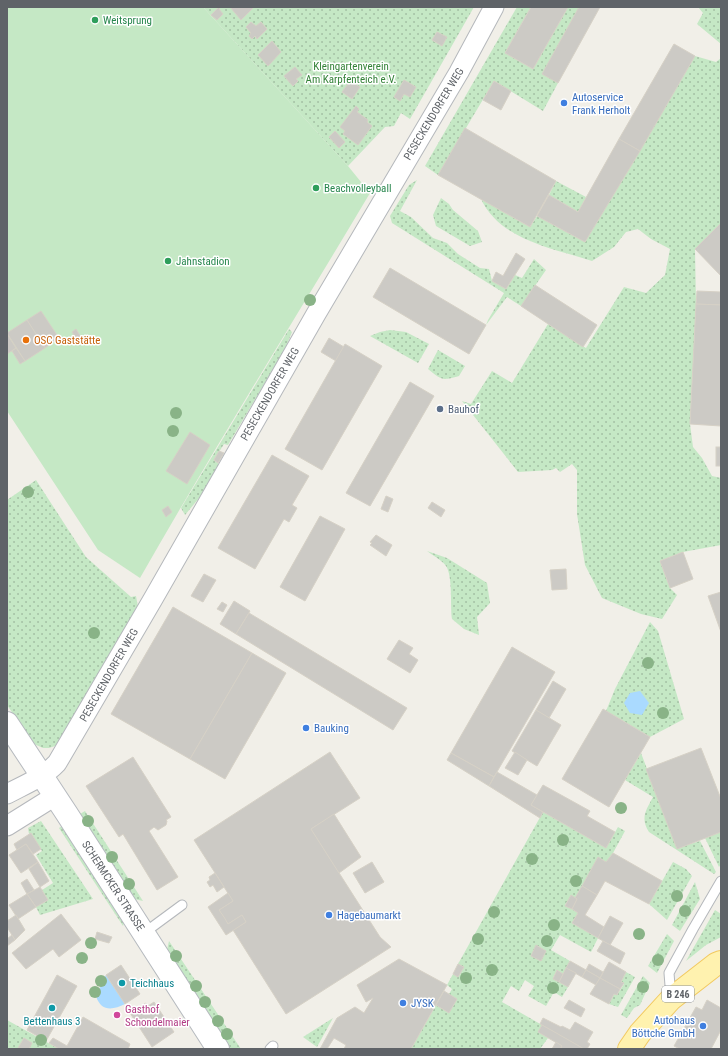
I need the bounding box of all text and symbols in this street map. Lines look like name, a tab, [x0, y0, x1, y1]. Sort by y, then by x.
place label: Weitsprung	[103, 14, 152, 27]
marker: Weitsprung	[90, 15, 100, 25]
park label: Kleingartenverein Am Karpfenteich e.V.	[306, 60, 396, 86]
street label: PESECKENDORFER WEG	[401, 65, 467, 163]
place label: Autoservice Frank Herholt	[572, 91, 630, 117]
marker: Autoservice Frank Herholt	[559, 98, 569, 108]
place label: Beachvolleyball	[324, 182, 391, 195]
marker: Beachvolleyball	[311, 183, 321, 193]
place label: Jahnstadion	[176, 255, 230, 268]
marker: Jahnstadion	[163, 256, 173, 266]
place label: OSC Gaststätte	[34, 334, 100, 347]
marker: OSC Gaststätte	[21, 335, 31, 345]
street label: PESECKENDORFER WEG	[238, 345, 302, 443]
place label: Bauhof	[448, 403, 479, 416]
marker: Bauhof	[435, 404, 445, 414]
street label: PESECKENDORFER WEG	[77, 626, 141, 724]
place label: Bauking	[314, 722, 349, 735]
marker: Bauking	[301, 723, 311, 733]
street label: SCHERMCKER STRASSE	[79, 838, 147, 934]
place label: Hagebaumarkt	[337, 909, 401, 922]
marker: Hagebaumarkt	[324, 910, 334, 920]
place label: Teichhaus	[130, 977, 174, 990]
marker: Teichhaus	[117, 978, 127, 988]
road number: B 246	[662, 986, 694, 1002]
place label: JYSK	[411, 997, 434, 1010]
marker: JYSK	[398, 998, 408, 1008]
marker: Bettenhaus 3	[47, 1003, 57, 1013]
place label: Gasthof Schondelmaier	[125, 1003, 190, 1029]
marker: Gasthof Schondelmaier	[112, 1010, 122, 1020]
place label: Autohaus Böttche GmbH	[632, 1014, 695, 1040]
place label: Bettenhaus 3	[23, 1015, 81, 1028]
marker: Autohaus Böttche GmbH	[698, 1021, 708, 1031]

